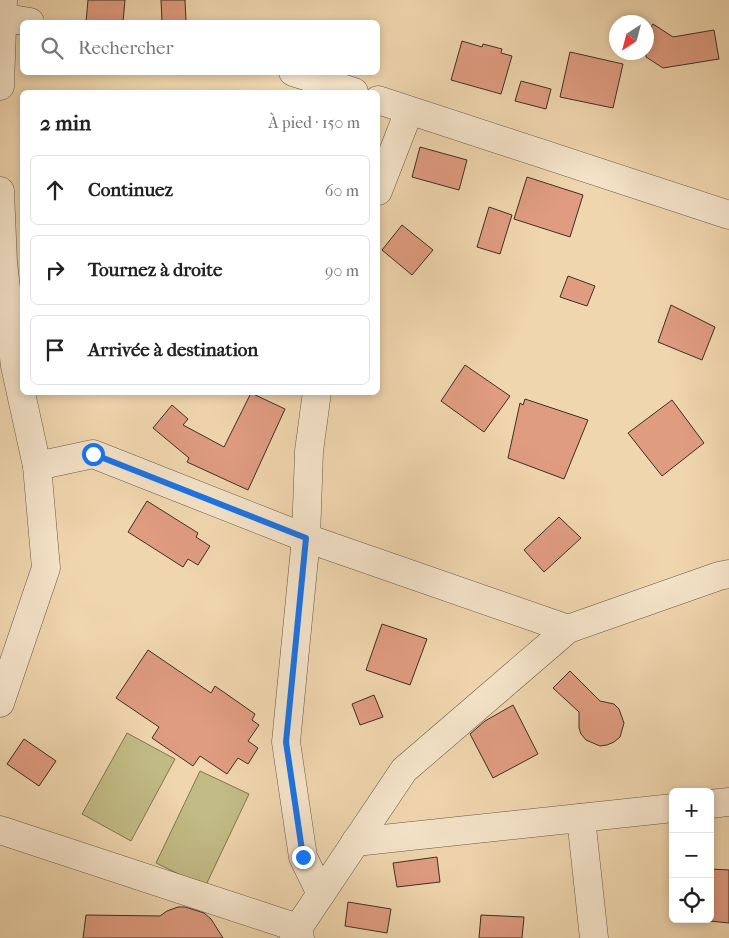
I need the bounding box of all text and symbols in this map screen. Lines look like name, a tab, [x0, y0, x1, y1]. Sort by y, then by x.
north arrow	[609, 15, 654, 60]
search box	[20, 20, 380, 75]
icon: search	[38, 34, 66, 62]
text: Rechercher	[78, 37, 174, 59]
text: 2 min	[40, 111, 91, 135]
text: À pied · 150 m	[268, 113, 360, 132]
icon: ahead	[41, 176, 69, 204]
text: Continuez	[88, 179, 173, 201]
text: 60 m	[325, 181, 359, 200]
icon: right	[41, 256, 69, 284]
text: Tournez à droite	[88, 259, 222, 281]
text: 90 m	[325, 261, 359, 280]
icon: arrive	[41, 336, 69, 364]
text: Arrivée à destination	[88, 339, 258, 361]
route start	[82, 443, 105, 466]
map controls	[669, 788, 714, 923]
button: +	[669, 788, 714, 833]
button: −	[669, 833, 714, 878]
route end	[292, 846, 315, 869]
button: locate	[669, 878, 714, 923]

